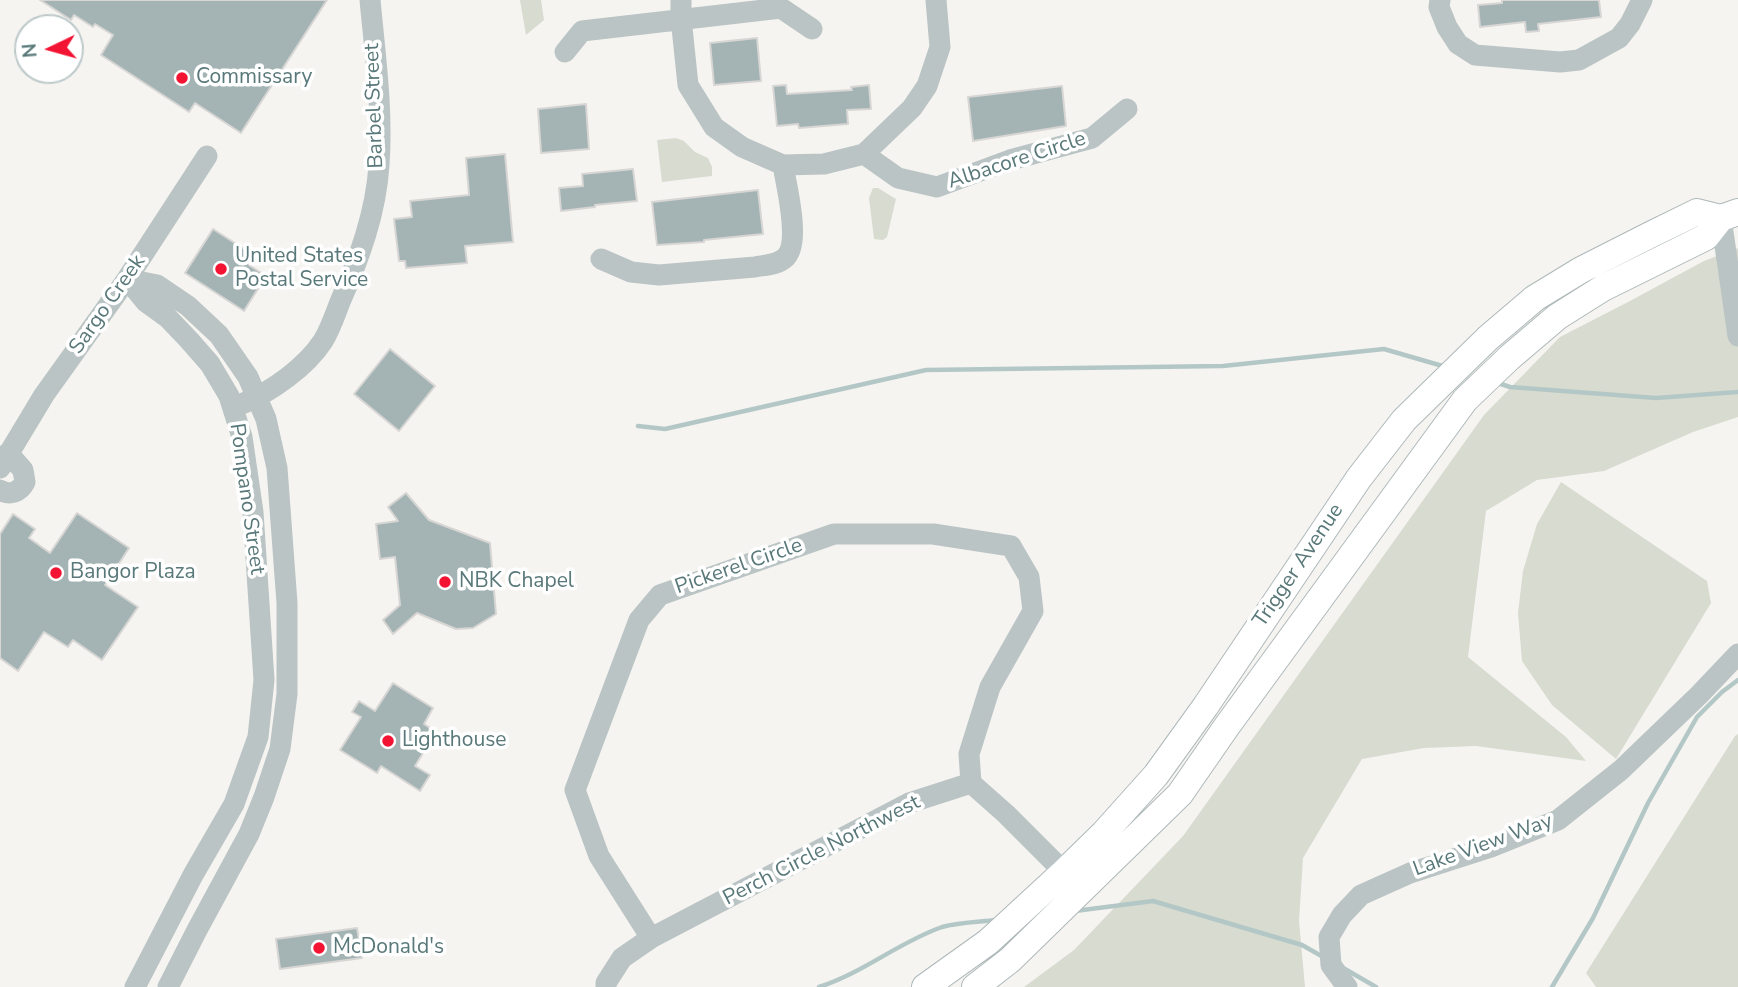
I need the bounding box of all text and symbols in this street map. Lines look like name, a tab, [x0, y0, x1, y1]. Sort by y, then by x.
north arrow	[14, 14, 84, 84]
text: N	[17, 42, 44, 59]
street label: Barbel Street	[360, 43, 390, 169]
place label: Commissary	[196, 65, 312, 91]
marker: Commissary	[174, 70, 190, 86]
street label: Albacore Circle	[945, 127, 1089, 195]
place label: United States Postal Service	[235, 244, 368, 294]
street label: Sargo Creek	[65, 251, 151, 359]
marker: United States Postal Service	[213, 261, 229, 277]
street label: Pompano Street	[223, 422, 269, 576]
street label: Trigger Avenue	[1248, 499, 1350, 633]
street label: Pickerel Circle	[672, 533, 806, 601]
place label: Bangor Plaza	[70, 560, 196, 586]
marker: Bangor Plaza	[48, 565, 64, 581]
place label: NBK Chapel	[459, 569, 574, 595]
marker: NBK Chapel	[437, 574, 453, 590]
place label: Lighthouse	[402, 728, 507, 754]
marker: Lighthouse	[380, 733, 396, 749]
street label: Perch Circle Northwest	[719, 790, 925, 912]
street label: Lake View Way	[1410, 809, 1556, 883]
place label: McDonald's	[333, 935, 444, 961]
marker: McDonald's	[311, 940, 327, 956]

